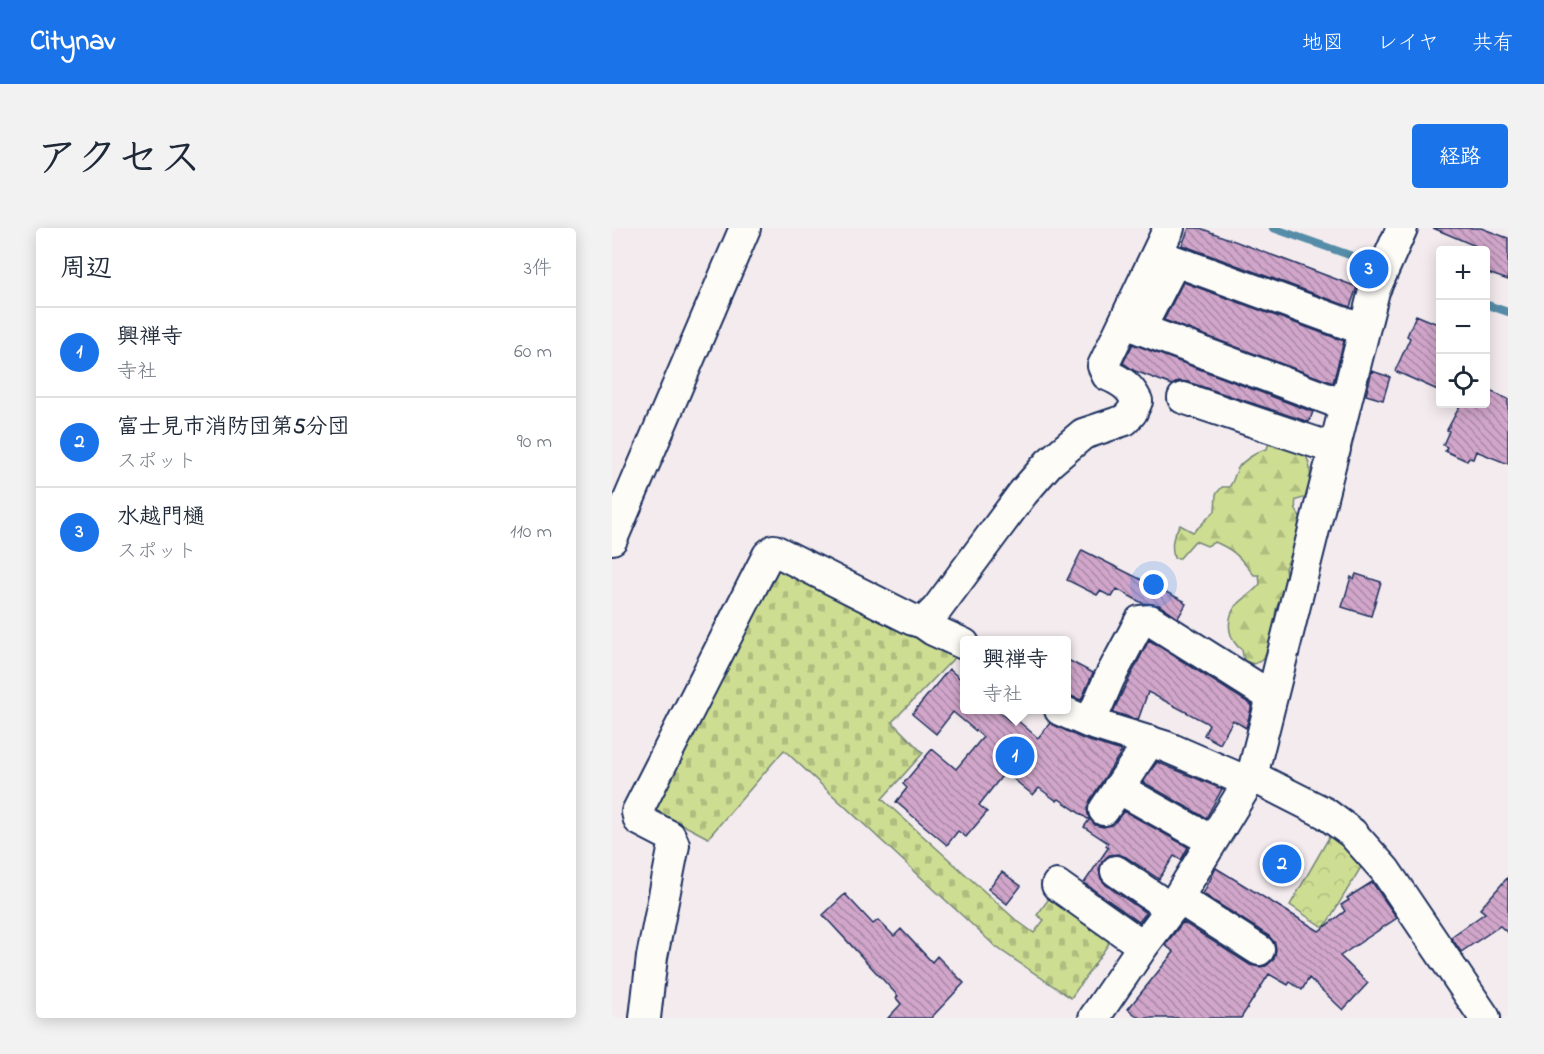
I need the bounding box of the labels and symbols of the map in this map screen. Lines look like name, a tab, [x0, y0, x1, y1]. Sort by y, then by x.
pin: 3	[1350, 246, 1389, 291]
your location	[1139, 570, 1168, 599]
pin: 1	[996, 734, 1034, 778]
pin: 2	[1262, 842, 1302, 886]

